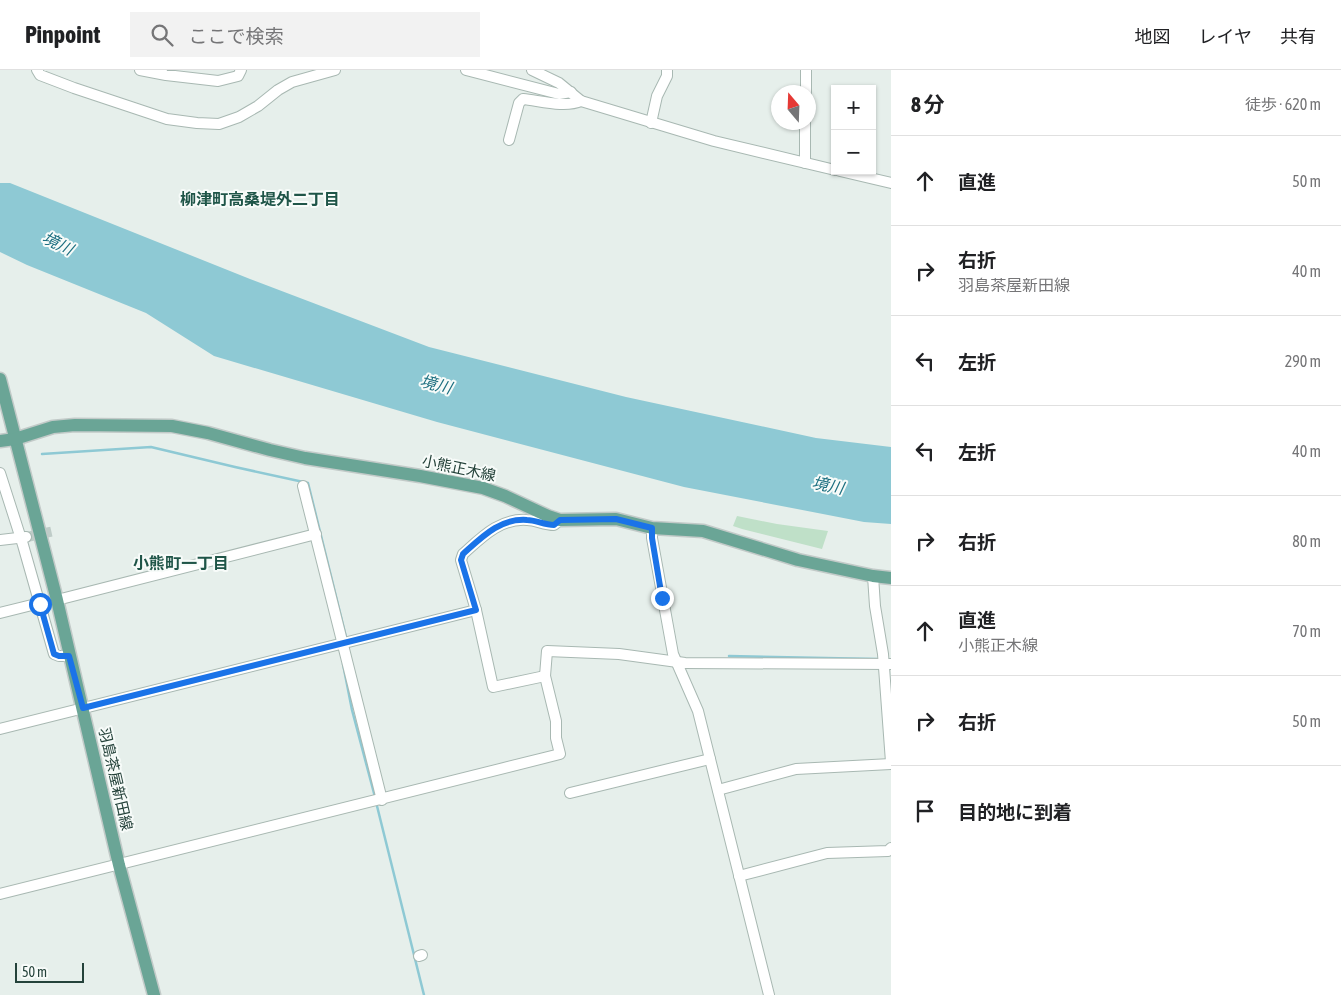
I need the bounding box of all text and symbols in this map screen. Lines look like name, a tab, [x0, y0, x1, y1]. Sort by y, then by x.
search box	[130, 12, 480, 57]
text: Pinpoint	[25, 21, 100, 48]
icon: search	[148, 21, 176, 49]
text: ここで検索	[188, 25, 283, 47]
text: 地図	[1135, 26, 1171, 47]
text: レイヤ	[1199, 26, 1252, 47]
text: 共有	[1280, 26, 1316, 47]
north arrow	[771, 85, 816, 130]
map controls	[831, 85, 876, 175]
button: +	[831, 85, 876, 130]
text: 8 分	[911, 92, 945, 116]
text: 徒歩 · 620 m	[1245, 95, 1321, 113]
button: −	[831, 130, 876, 175]
icon: ahead	[911, 167, 939, 195]
text: 直進	[958, 171, 996, 193]
text: 50 m	[1292, 172, 1321, 190]
district label: 柳津町高桑堤外二丁目	[180, 190, 340, 208]
water label: 境川	[40, 228, 78, 259]
text: 右折	[958, 249, 996, 271]
icon: right	[911, 257, 939, 285]
text: 40 m	[1292, 262, 1321, 280]
text: 羽島茶屋新田線	[958, 276, 1070, 294]
icon: left	[911, 347, 939, 375]
text: 左折	[958, 351, 996, 373]
text: 290 m	[1285, 352, 1321, 370]
water label: 境川	[418, 371, 456, 397]
icon: left	[911, 437, 939, 465]
text: 左折	[958, 441, 996, 463]
text: 40 m	[1292, 442, 1321, 460]
street label: 小熊正木線	[421, 452, 497, 484]
water label: 境川	[811, 473, 847, 497]
icon: right	[911, 527, 939, 555]
text: 右折	[958, 531, 996, 553]
text: 80 m	[1292, 532, 1321, 550]
district label: 小熊町一丁目	[133, 554, 229, 572]
route end	[651, 587, 674, 610]
route start	[29, 593, 52, 616]
text: 直進	[958, 609, 996, 631]
icon: ahead	[911, 617, 939, 645]
text: 70 m	[1292, 622, 1321, 640]
text: 小熊正木線	[958, 636, 1038, 654]
icon: right	[911, 707, 939, 735]
text: 右折	[958, 711, 996, 733]
text: 50 m	[1292, 712, 1321, 730]
street label: 羽島茶屋新田線	[96, 726, 136, 832]
icon: arrive	[911, 797, 939, 825]
text: 目的地に到着	[958, 801, 1072, 823]
scale bar	[15, 960, 84, 983]
text: 50 m	[22, 964, 47, 980]

